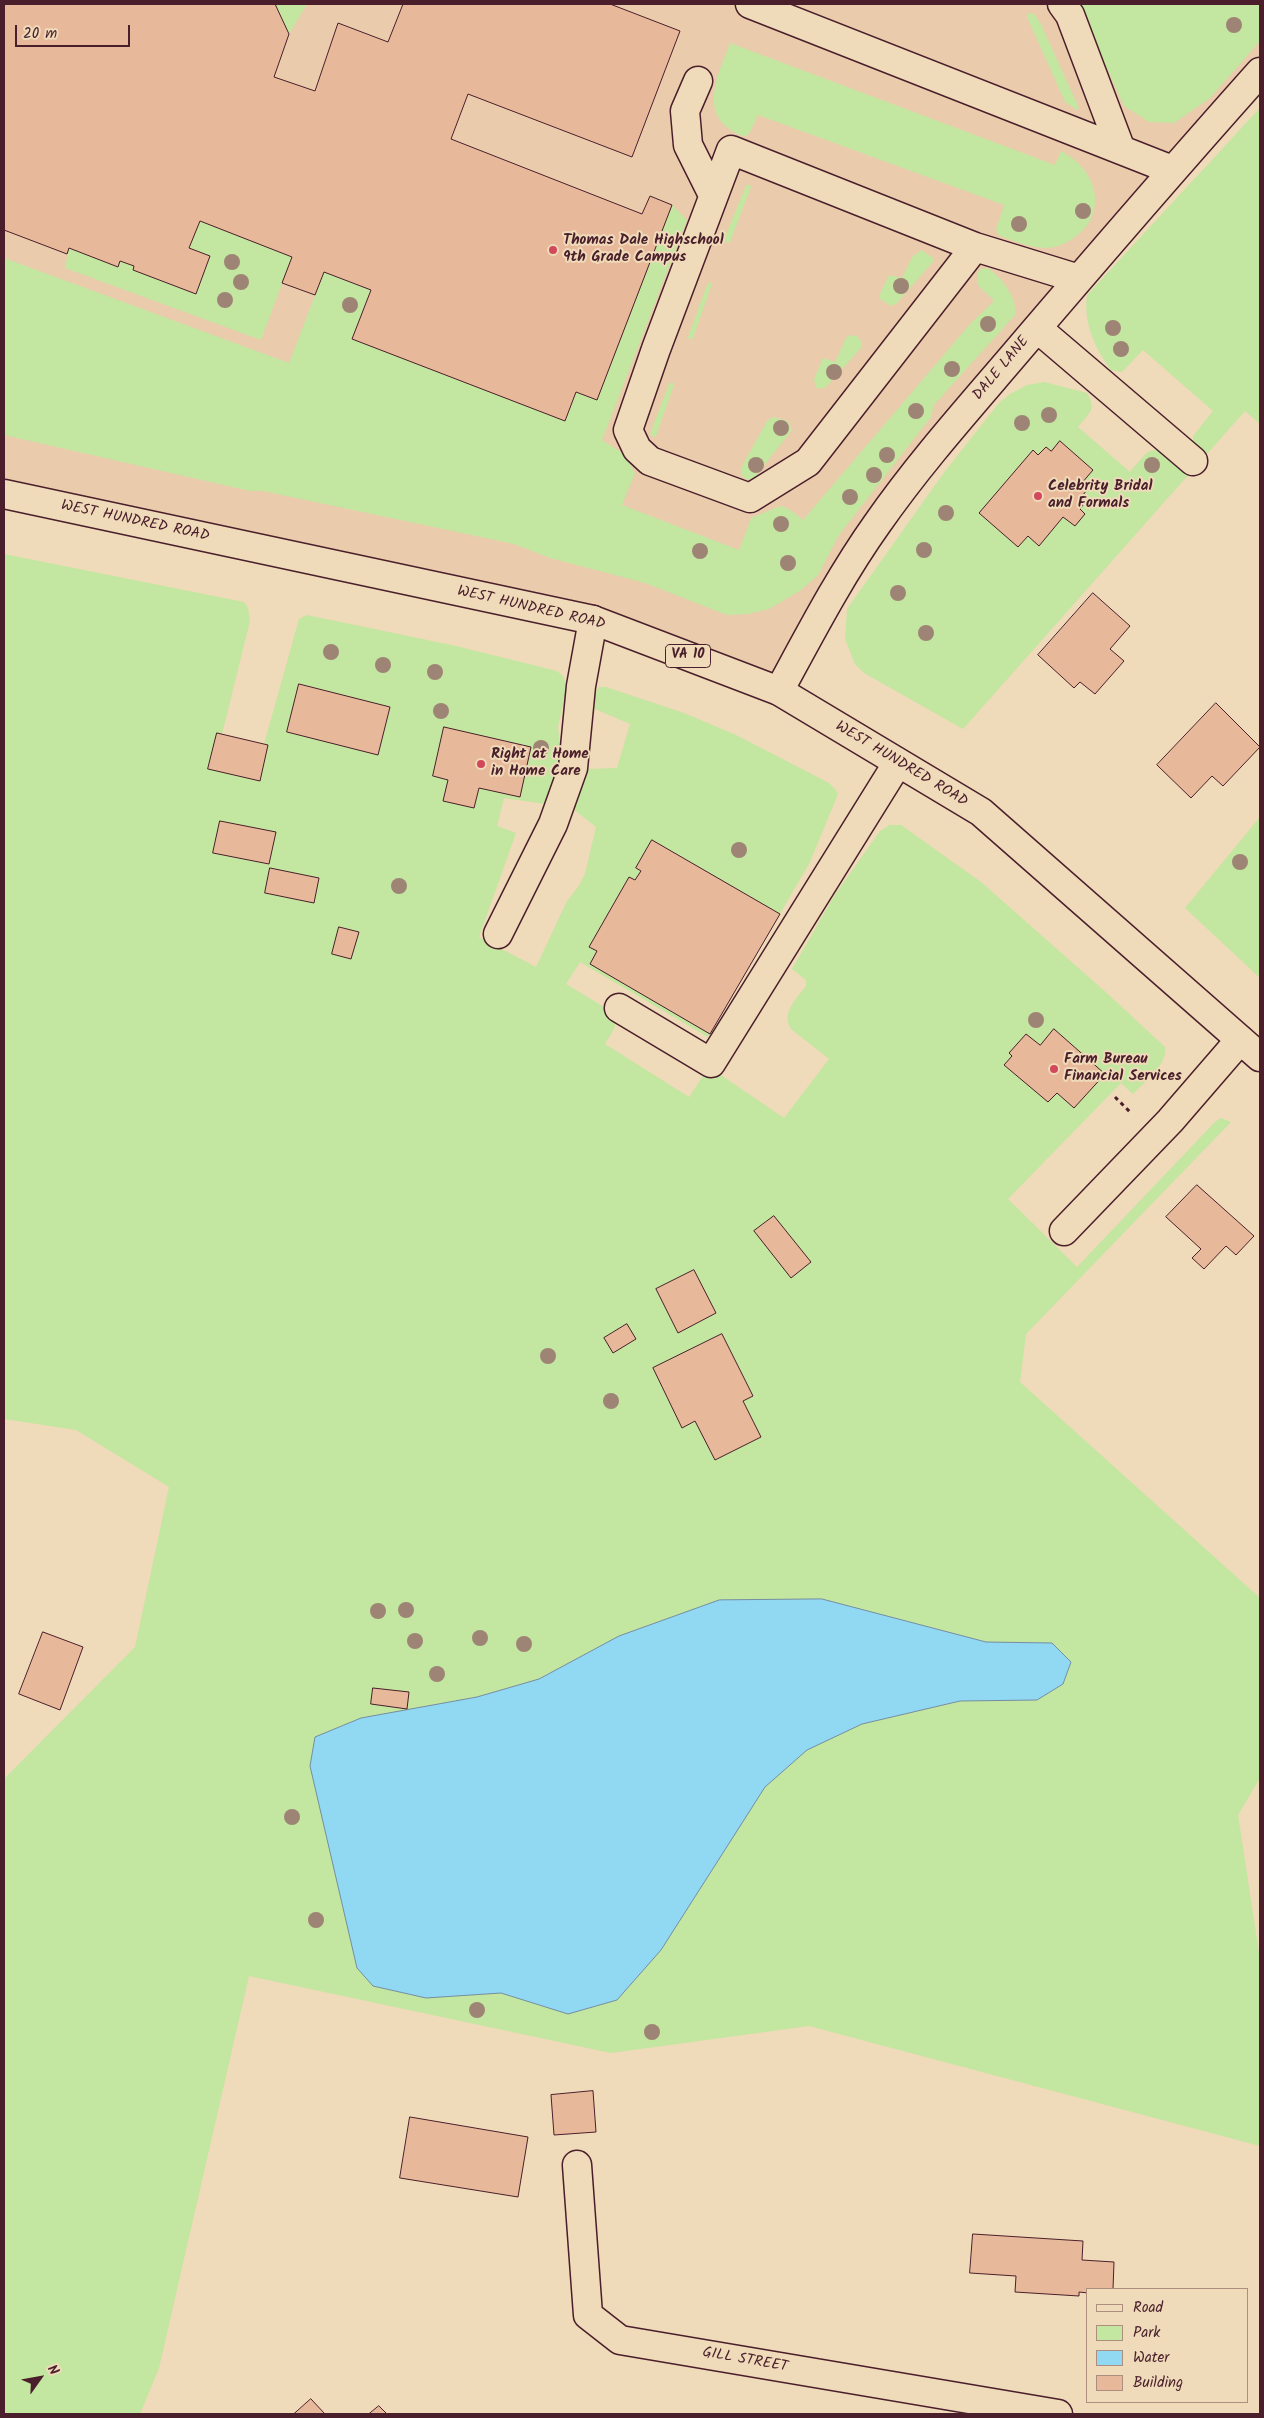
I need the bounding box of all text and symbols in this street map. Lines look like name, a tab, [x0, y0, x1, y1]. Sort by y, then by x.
scale bar	[18, 15, 132, 47]
text: 20 m	[23, 22, 57, 46]
place label: Thomas Dale Highschool 9th Grade Campus	[563, 232, 724, 267]
marker: Thomas Dale Highschool 9th Grade Campus	[547, 244, 559, 256]
street label: DALE LANE	[970, 333, 1034, 405]
place label: Celebrity Bridal and Formals	[1048, 478, 1152, 513]
marker: Celebrity Bridal and Formals	[1032, 490, 1044, 502]
street label: WEST HUNDRED ROAD	[59, 497, 211, 547]
street label: WEST HUNDRED ROAD	[455, 583, 607, 635]
road number: VA 10	[666, 644, 710, 668]
street label: WEST HUNDRED ROAD	[832, 718, 970, 812]
place label: Right at Home in Home Care	[491, 746, 589, 781]
marker: Right at Home in Home Care	[475, 758, 487, 770]
place label: Farm Bureau Financial Services	[1064, 1051, 1182, 1086]
marker: Farm Bureau Financial Services	[1048, 1063, 1060, 1075]
legend	[1086, 2288, 1249, 2403]
text: Road	[1133, 2296, 1163, 2320]
text: Park	[1133, 2321, 1160, 2345]
street label: GILL STREET	[701, 2345, 789, 2377]
text: Water	[1133, 2346, 1169, 2370]
north arrow	[15, 2353, 65, 2403]
text: N	[41, 2360, 64, 2380]
text: Building	[1133, 2371, 1183, 2395]

